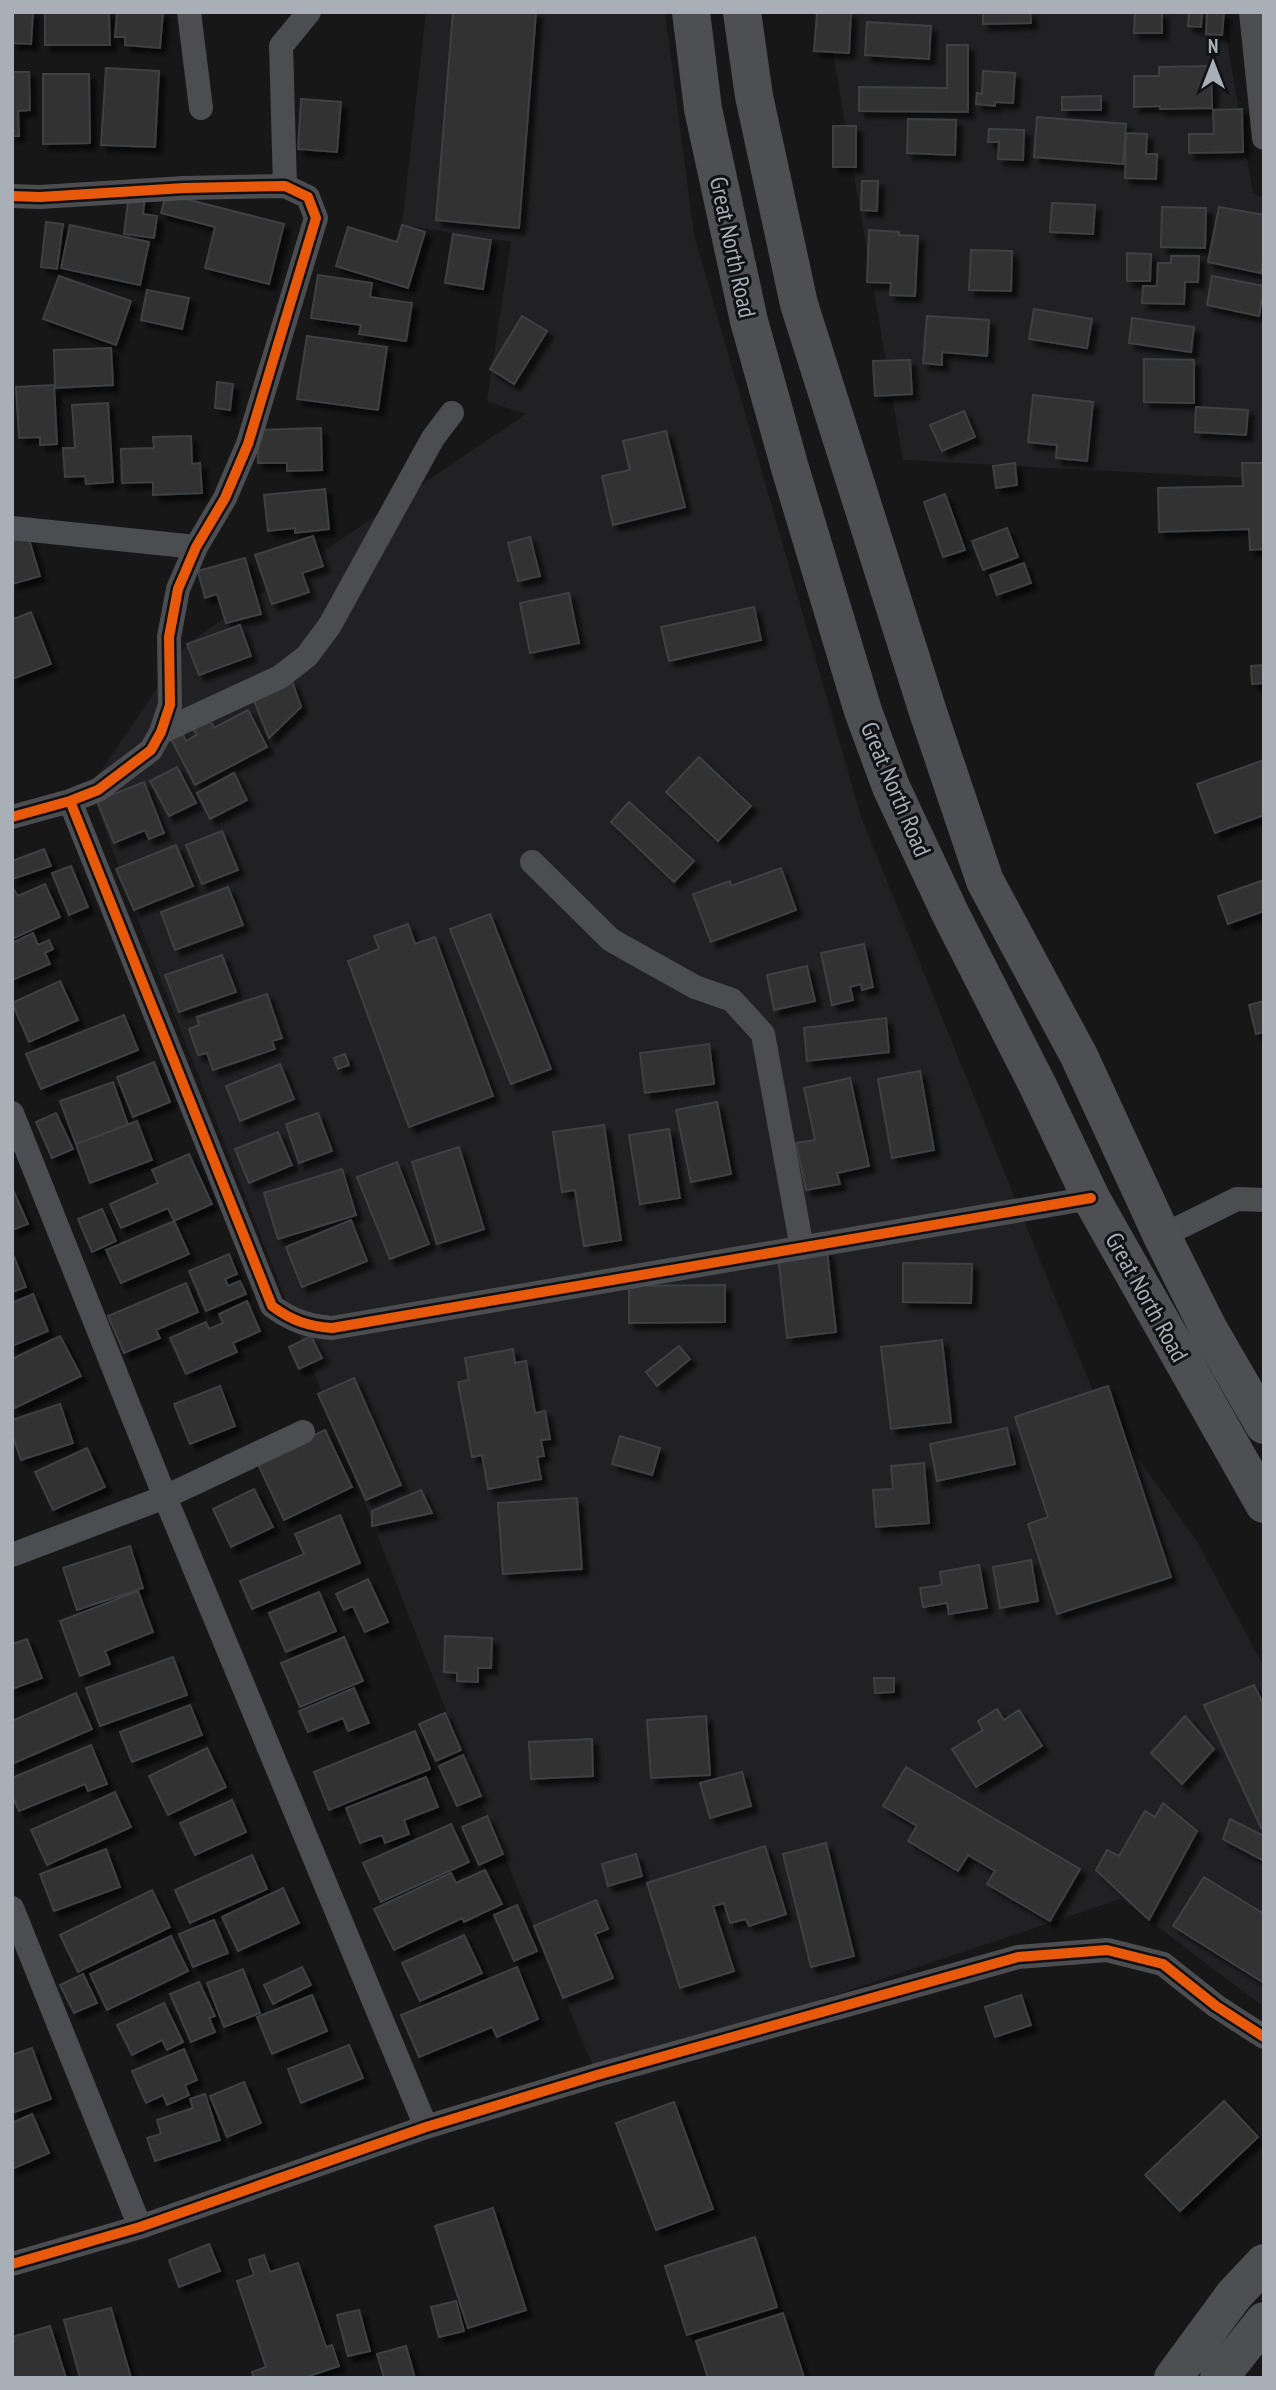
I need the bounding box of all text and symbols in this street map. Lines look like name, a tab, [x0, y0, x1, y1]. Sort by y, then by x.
north arrow	[1178, 28, 1248, 98]
text: N	[1208, 34, 1218, 58]
street label: Great North Road	[703, 174, 763, 320]
street label: Great North Road	[854, 717, 938, 861]
street label: Great North Road	[1099, 1227, 1195, 1367]

